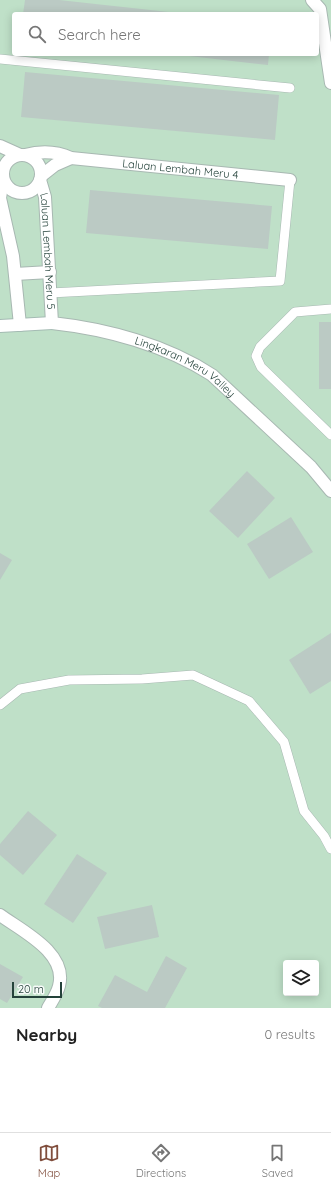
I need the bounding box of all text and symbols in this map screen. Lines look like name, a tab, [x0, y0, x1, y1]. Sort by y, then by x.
search box	[12, 12, 319, 56]
icon: search	[26, 23, 48, 45]
text: Search here	[58, 25, 141, 44]
street label: Laluan Lembah Meru 4	[122, 156, 239, 182]
street label: Laluan Lembah Meru 5	[37, 191, 58, 310]
street label: Lingkaran Meru Valley	[133, 333, 238, 400]
map controls	[283, 960, 319, 996]
button: layers	[283, 960, 319, 996]
scale bar	[12, 980, 62, 999]
text: 20 m	[18, 982, 44, 996]
text: Nearby	[16, 1024, 77, 1045]
text: 0 results	[264, 1026, 315, 1042]
tab: Map	[38, 1142, 60, 1180]
tab: Directions	[136, 1142, 186, 1180]
tab: Saved	[262, 1142, 293, 1180]

